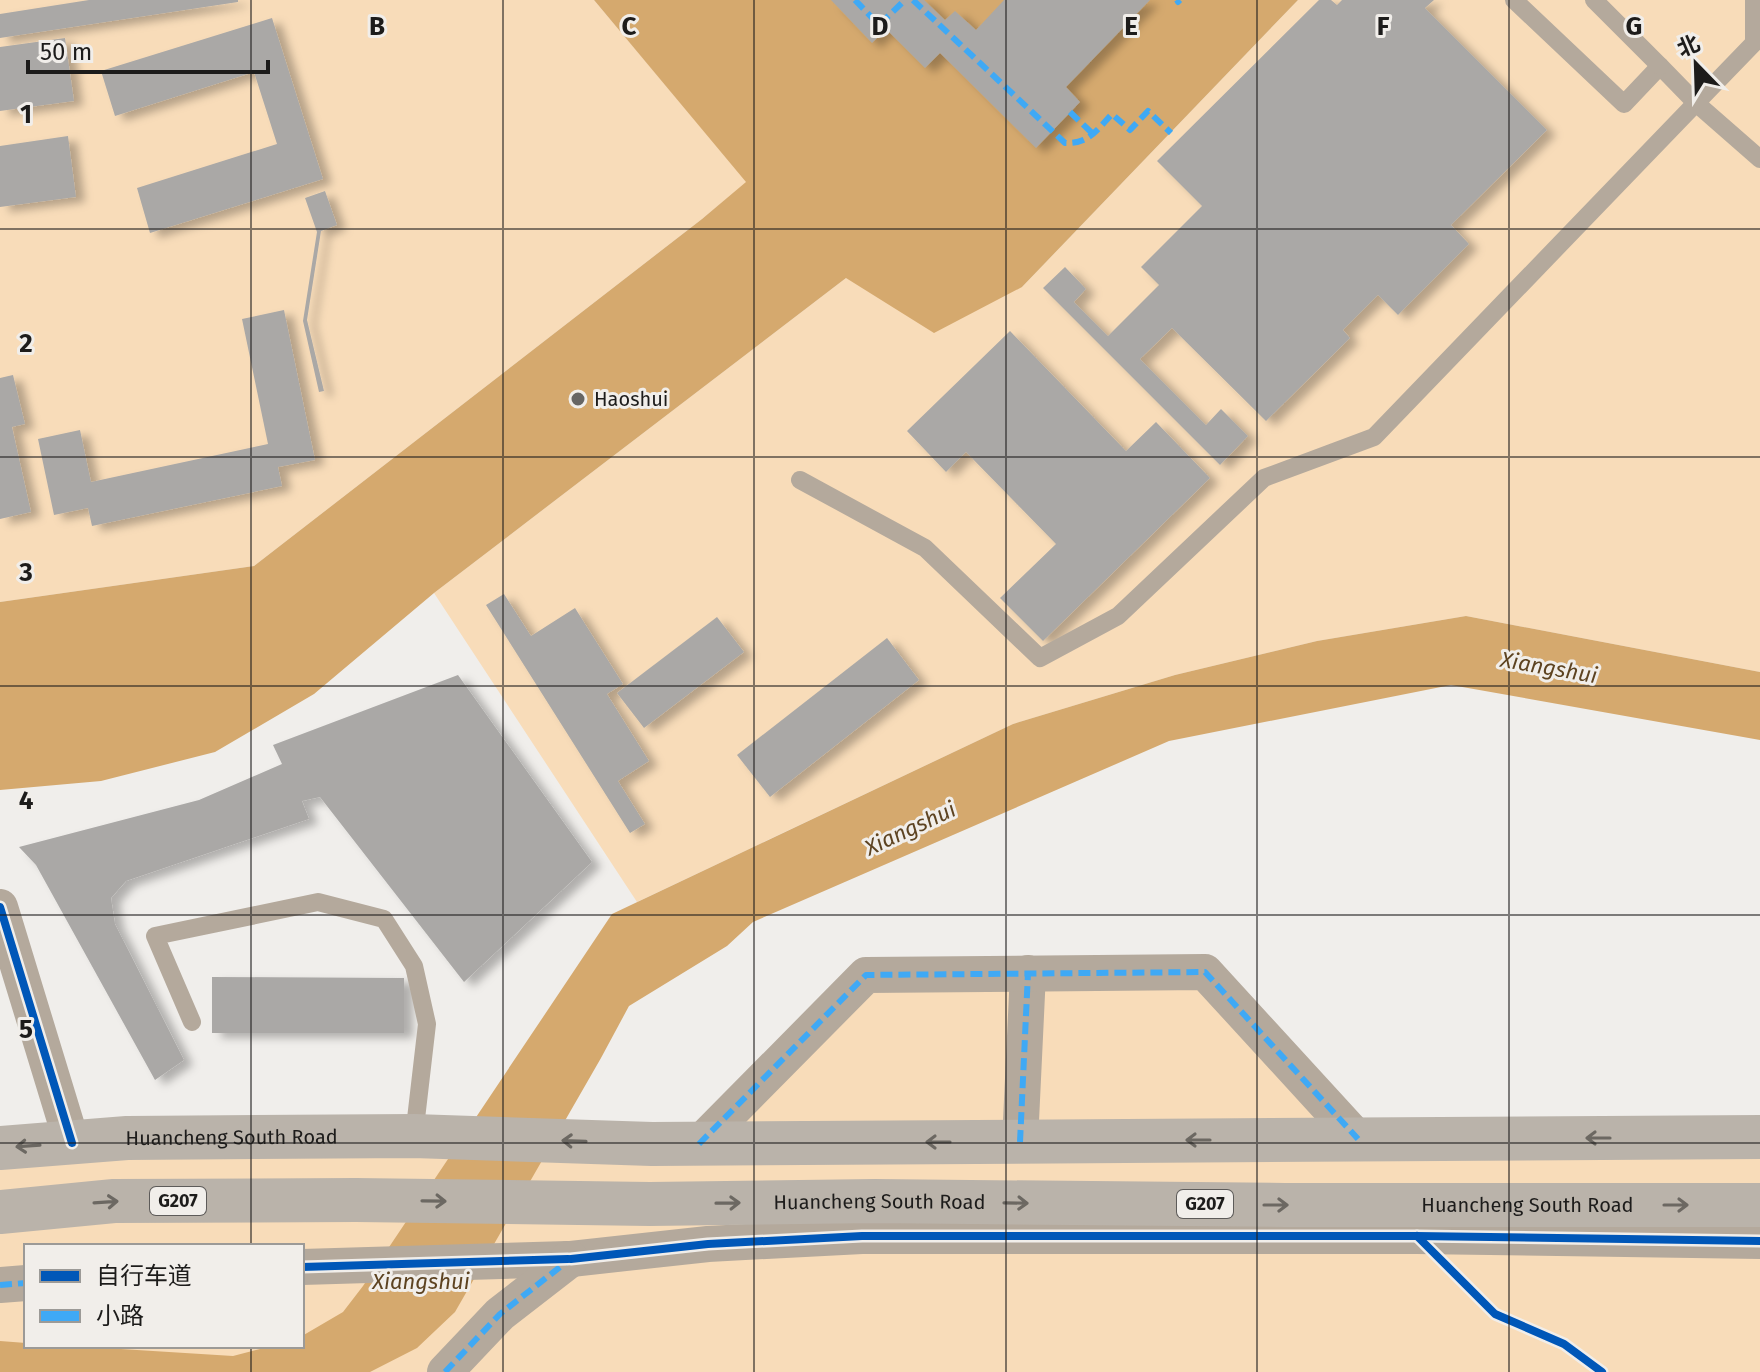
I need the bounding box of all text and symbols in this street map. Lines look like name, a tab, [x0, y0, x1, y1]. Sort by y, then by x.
text: B	[369, 11, 385, 42]
text: C	[622, 11, 637, 42]
text: D	[872, 11, 889, 42]
text: E	[1124, 11, 1138, 42]
text: F	[1377, 11, 1390, 42]
text: G	[1626, 11, 1642, 42]
scale bar	[28, 24, 268, 74]
north arrow	[1656, 24, 1736, 104]
text: 北	[1673, 29, 1704, 63]
text: 50 m	[40, 38, 92, 66]
text: 1	[20, 99, 32, 130]
text: 2	[19, 328, 33, 359]
place label: Haoshui	[594, 387, 669, 411]
marker: Haoshui	[569, 390, 587, 408]
text: 3	[18, 557, 33, 588]
water label: Xiangshui	[1497, 646, 1599, 689]
text: 4	[19, 785, 34, 816]
water label: Xiangshui	[859, 796, 960, 862]
text: 5	[19, 1014, 33, 1045]
street label: Huancheng South Road	[125, 1125, 338, 1150]
one-way arrow	[1585, 1130, 1612, 1146]
one-way arrow	[1185, 1132, 1212, 1148]
one-way arrow	[561, 1134, 588, 1149]
one-way arrow	[925, 1134, 952, 1150]
one-way arrow	[15, 1139, 42, 1154]
road number: G207	[150, 1187, 206, 1215]
street label: Huancheng South Road	[773, 1189, 986, 1214]
road number: G207	[1177, 1190, 1233, 1218]
one-way arrow	[420, 1193, 447, 1209]
street label: Huancheng South Road	[1421, 1193, 1634, 1217]
one-way arrow	[92, 1194, 119, 1209]
one-way arrow	[714, 1195, 741, 1211]
one-way arrow	[1002, 1195, 1029, 1210]
one-way arrow	[1262, 1197, 1289, 1213]
one-way arrow	[1662, 1197, 1689, 1213]
legend	[24, 1244, 304, 1348]
text: 自行车道	[96, 1262, 192, 1290]
water label: Xiangshui	[371, 1268, 470, 1295]
text: 小路	[96, 1302, 144, 1330]

